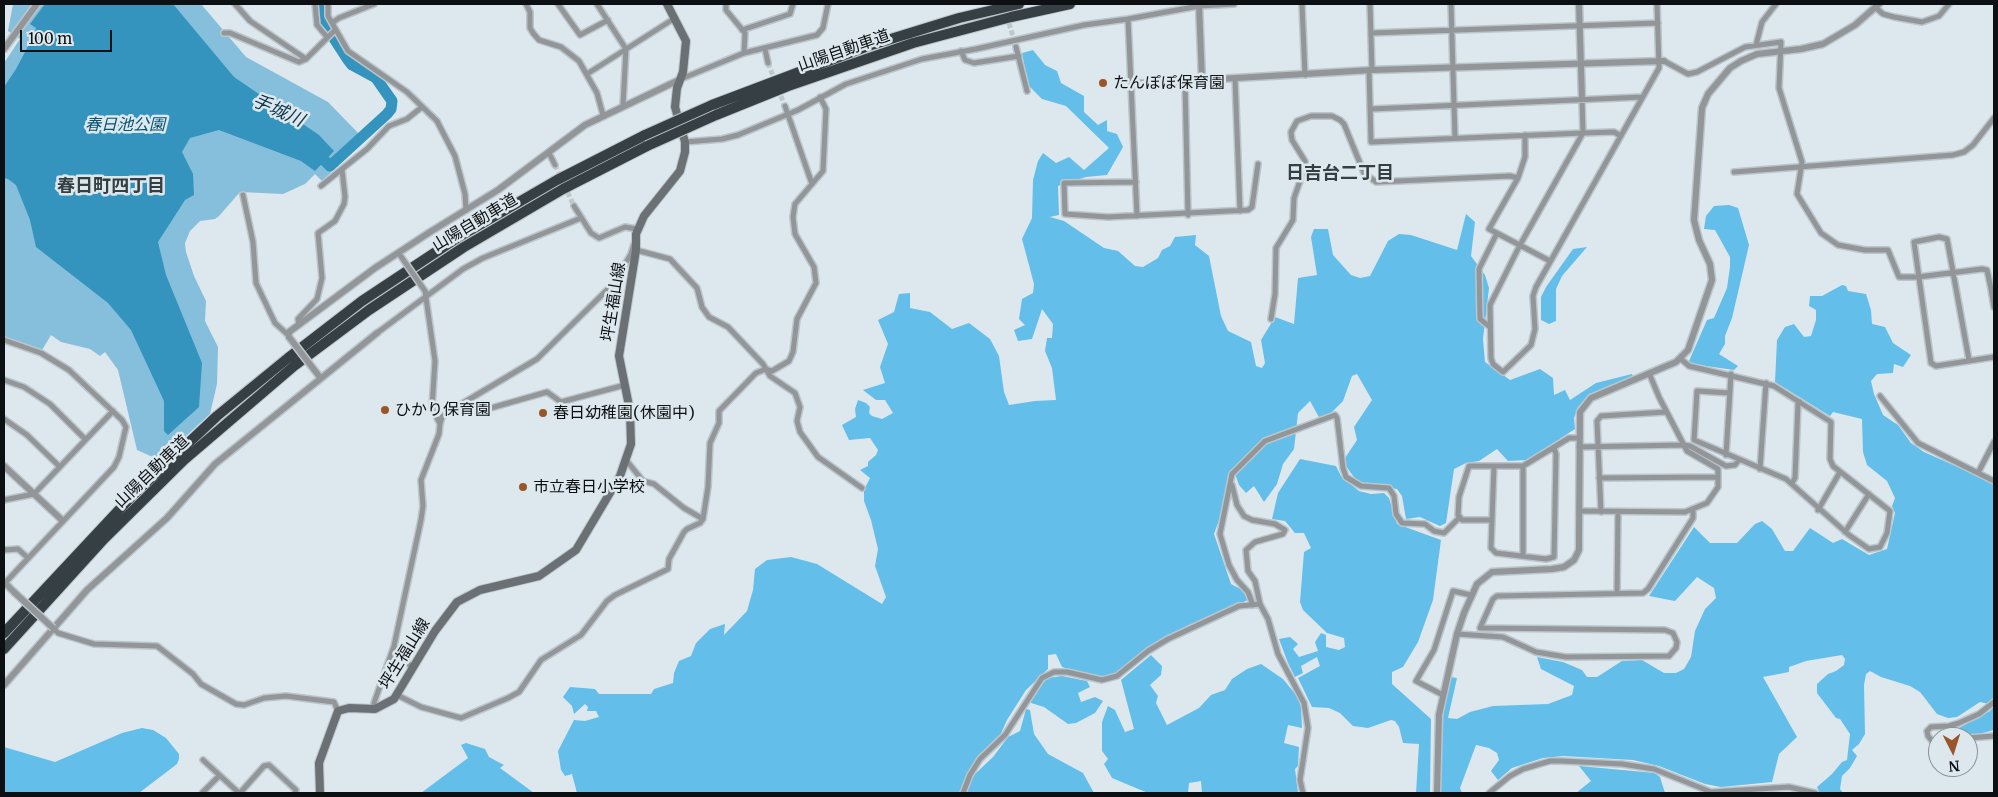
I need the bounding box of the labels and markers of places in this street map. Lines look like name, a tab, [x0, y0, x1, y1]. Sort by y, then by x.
place label: たんぽぽ保育園	[1113, 73, 1225, 93]
marker: たんぽぽ保育園	[1097, 77, 1109, 89]
place label: ひかり保育園	[395, 400, 491, 420]
place label: 春日幼稚園(休園中)	[553, 403, 695, 423]
marker: ひかり保育園	[379, 404, 391, 416]
marker: 春日幼稚園(休園中)	[537, 407, 549, 419]
place label: 市立春日小学校	[533, 477, 645, 497]
marker: 市立春日小学校	[517, 481, 529, 493]

